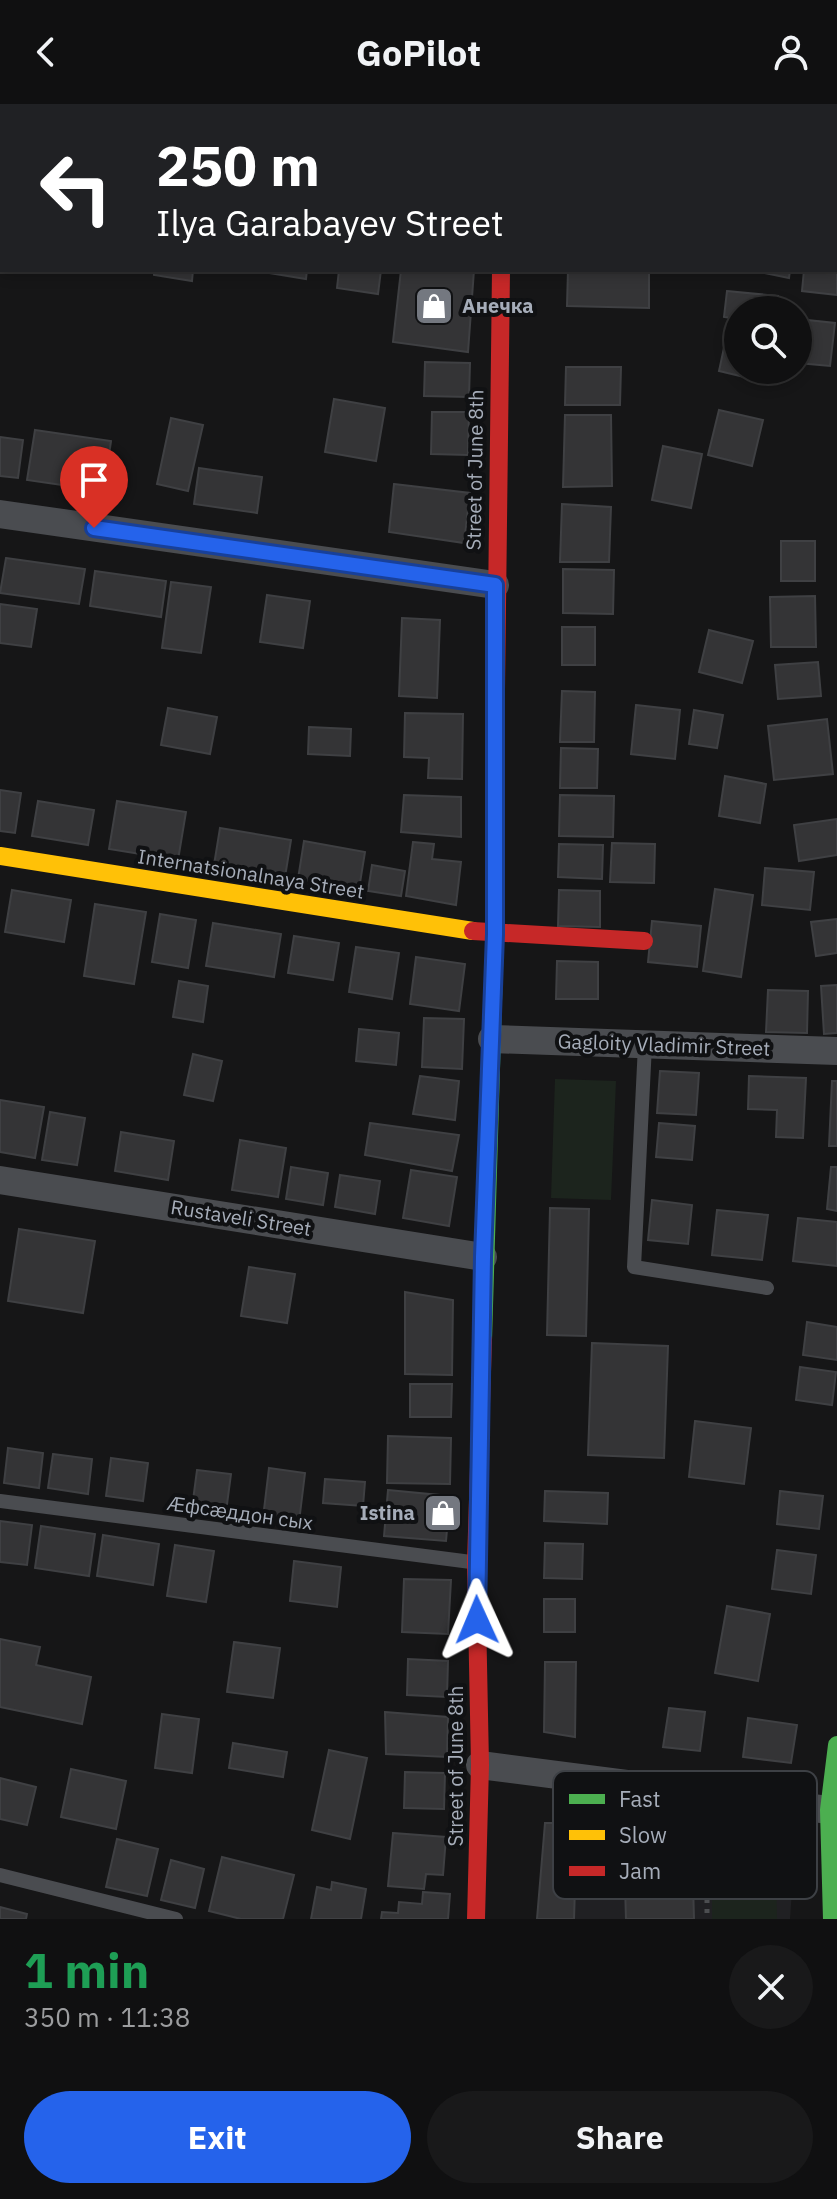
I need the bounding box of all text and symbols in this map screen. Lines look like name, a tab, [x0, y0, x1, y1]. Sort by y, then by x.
text: GoPilot	[356, 29, 481, 76]
icon: back	[24, 30, 68, 74]
icon: person	[769, 30, 813, 74]
text: 250 m	[156, 129, 320, 201]
icon: left	[24, 136, 128, 240]
text: Ilya Garabayev Street	[156, 199, 504, 246]
shop icon: Анечка	[413, 285, 455, 327]
place label: Анечка	[462, 292, 534, 319]
map controls	[724, 296, 812, 384]
button: search	[724, 296, 812, 384]
street label: Street of June 8th	[460, 389, 489, 551]
pin	[60, 446, 128, 528]
icon: arrive	[72, 458, 116, 502]
street label: Internatsionalnaya Street	[136, 842, 366, 905]
street label: Gagloity Vladimir Street	[557, 1027, 771, 1062]
street label: Rustaveli Street	[169, 1193, 313, 1242]
street label: Æфсæддон сых	[165, 1489, 315, 1536]
shop icon: Istina	[422, 1492, 464, 1534]
place label: Istina	[360, 1499, 415, 1526]
position arrow	[435, 1578, 519, 1662]
street label: Street of June 8th	[442, 1686, 469, 1846]
legend	[553, 1771, 817, 1899]
text: Fast	[619, 1784, 660, 1813]
text: Slow	[619, 1820, 667, 1849]
text: Jam	[619, 1856, 661, 1885]
text: 1 min	[24, 1939, 149, 2001]
button: close	[729, 1945, 813, 2029]
text: 350 m · 11:38	[24, 2000, 190, 2034]
button: Exit	[24, 2091, 411, 2183]
button: Share	[427, 2091, 813, 2183]

